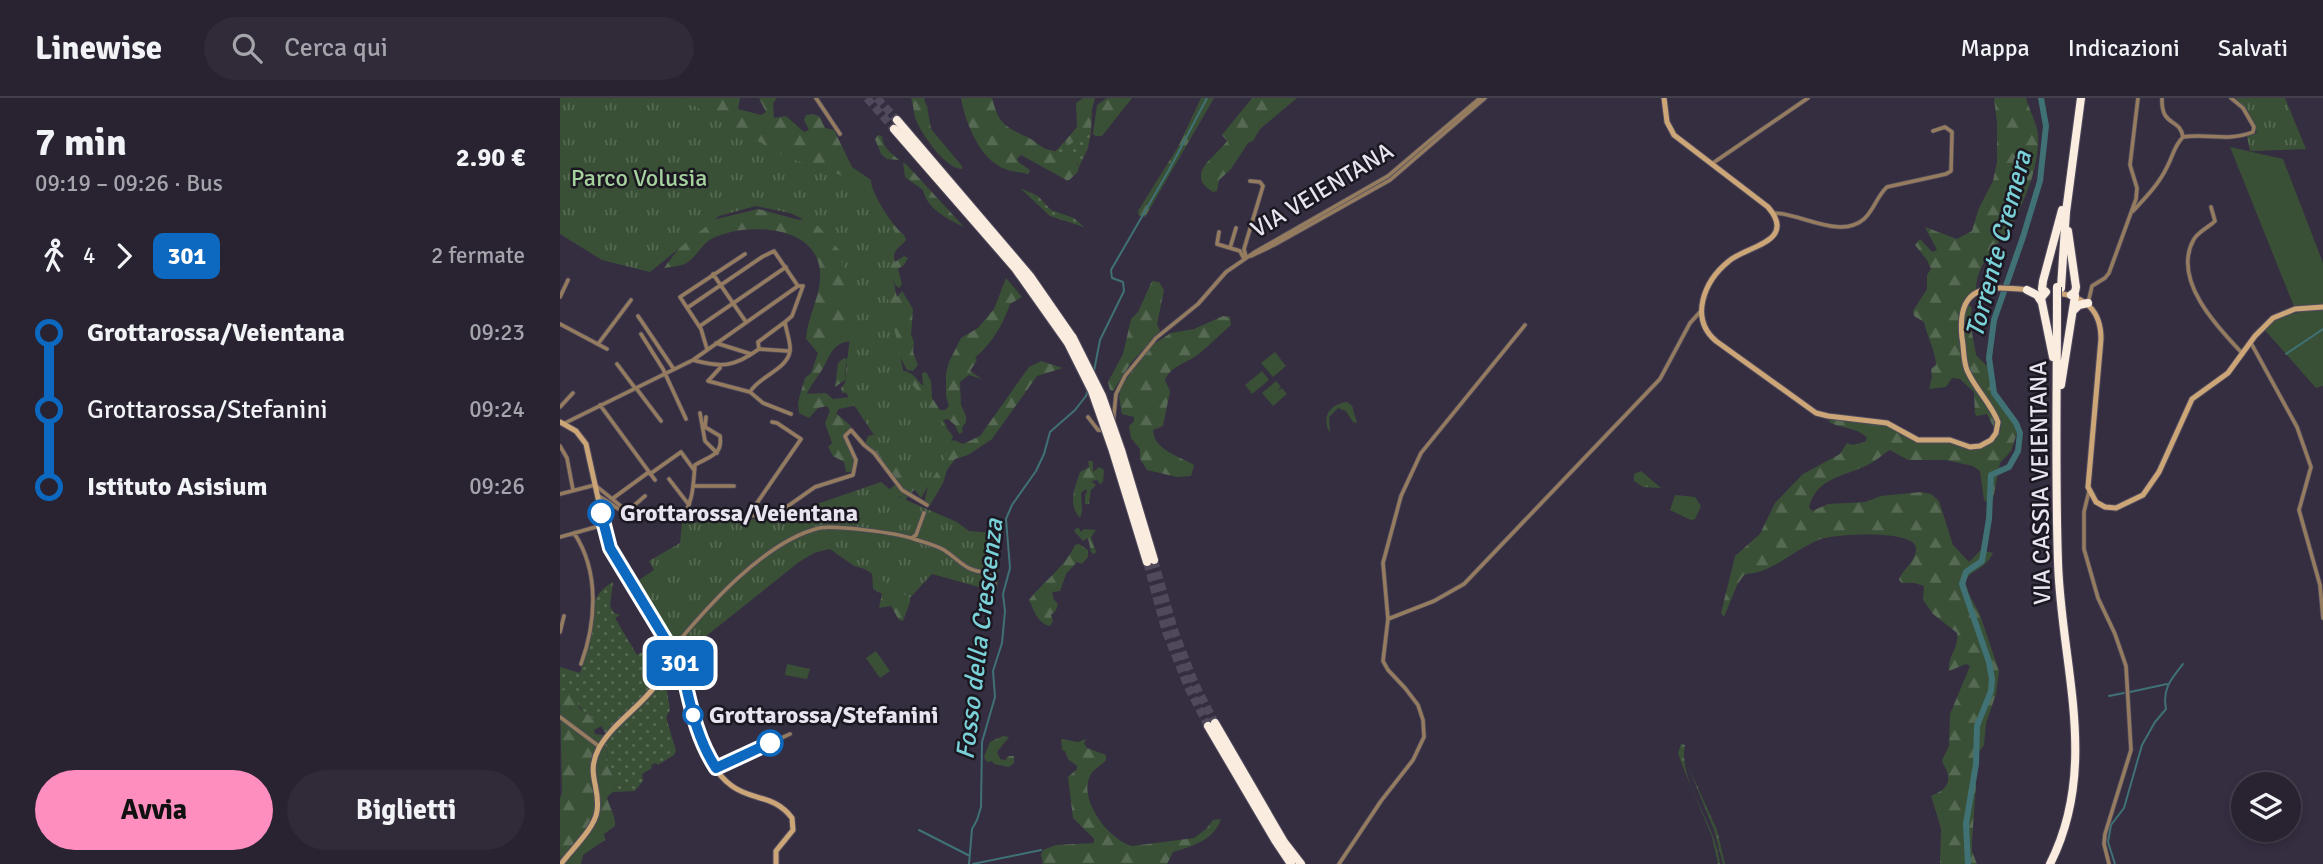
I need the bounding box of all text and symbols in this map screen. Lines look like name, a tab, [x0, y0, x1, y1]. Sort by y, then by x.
search box	[204, 17, 694, 80]
text: Linewise	[35, 28, 162, 69]
icon: search	[228, 29, 266, 67]
text: Cerca qui	[284, 32, 388, 64]
text: Mappa	[1961, 33, 2030, 63]
text: Indicazioni	[2068, 33, 2180, 63]
text: Salvati	[2218, 33, 2288, 63]
text: 7 min	[35, 119, 127, 166]
street label: VIA VEIENTANA	[1245, 135, 1399, 244]
text: 2.90 €	[456, 142, 525, 174]
water label: Torrente Cremera	[1959, 147, 2039, 341]
park label: Parco Volusia	[571, 163, 707, 193]
text: 09:19 – 09:26 · Bus	[35, 169, 223, 198]
icon: walk	[35, 237, 73, 275]
icon: forward	[105, 237, 143, 275]
text: 4	[83, 241, 95, 270]
text: 301	[167, 241, 206, 271]
text: 2 fermate	[431, 241, 525, 270]
text: Grottarossa/Veientana	[87, 317, 345, 349]
text: 09:23	[469, 318, 525, 347]
street label: VIA CASSIA VEIENTANA	[2023, 360, 2057, 605]
text: Grottarossa/Stefanini	[87, 394, 328, 426]
text: 09:24	[469, 395, 525, 424]
text: Istituto Asisium	[87, 471, 268, 503]
text: 09:26	[469, 472, 525, 501]
place label: Grottarossa/Veientana	[620, 498, 858, 528]
marker: Grottarossa/Veientana	[588, 500, 614, 526]
water label: Fosso della Crescenza	[949, 516, 1011, 761]
line badge: 301	[640, 640, 720, 686]
text: 301	[661, 648, 699, 678]
place label: Grottarossa/Stefanini	[709, 700, 938, 730]
marker: Grottarossa/Stefanini	[683, 705, 703, 725]
unlabelled marker	[757, 730, 783, 756]
button: Avvia	[35, 770, 273, 850]
button: Biglietti	[287, 770, 525, 850]
map controls	[2231, 772, 2301, 842]
button: layers	[2231, 772, 2301, 842]

